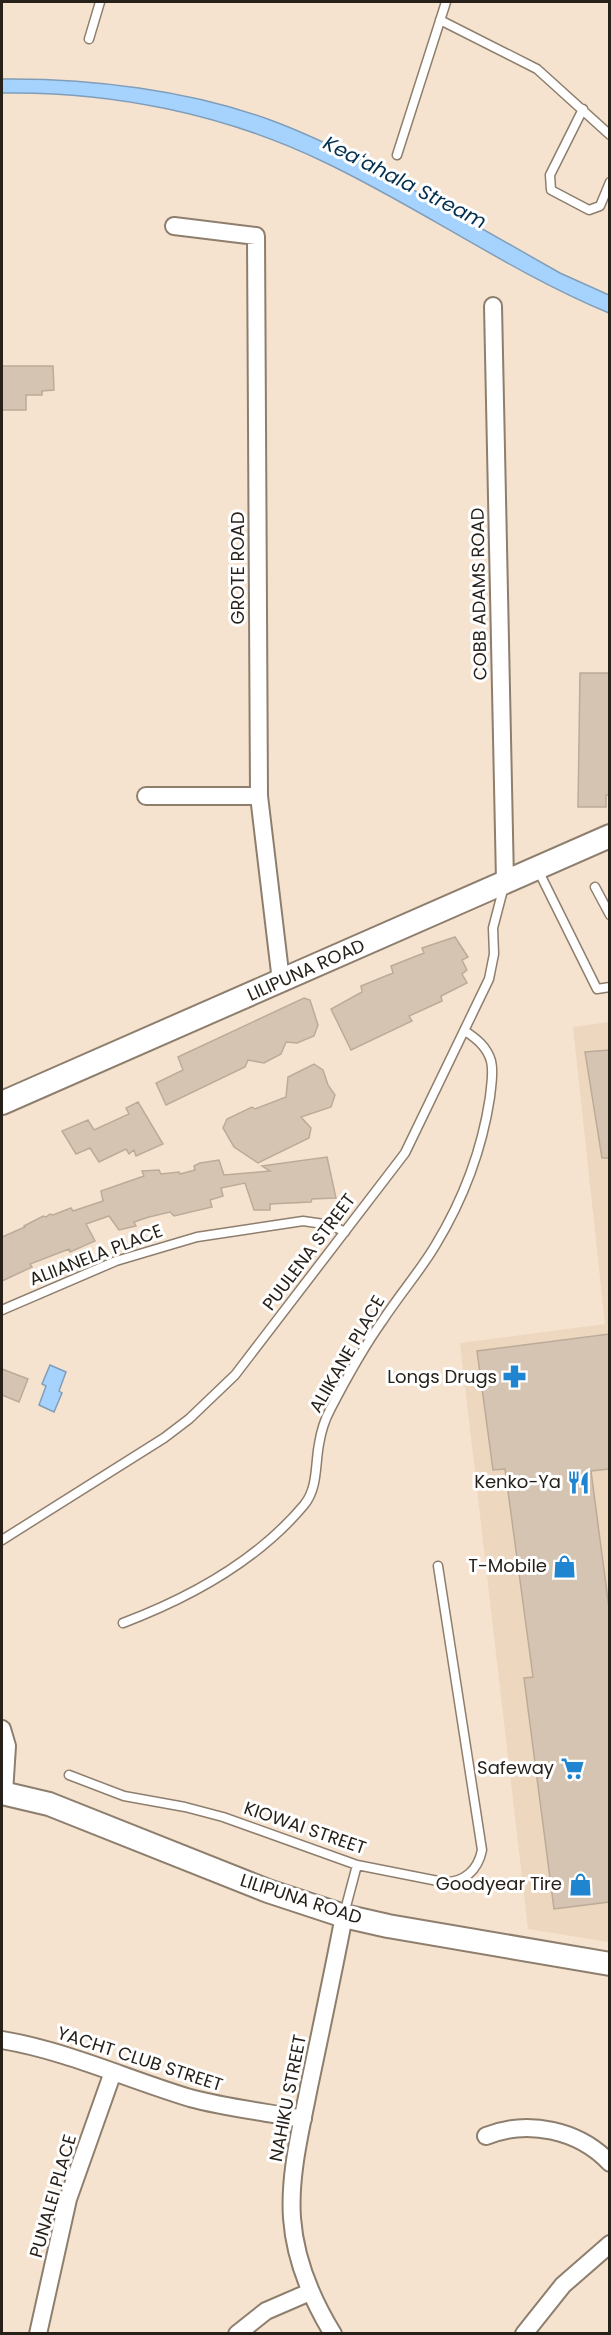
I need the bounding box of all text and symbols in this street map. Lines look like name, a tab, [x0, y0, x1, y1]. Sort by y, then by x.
water label: Keaʻahala Stream	[319, 129, 491, 235]
street label: COBB ADAMS ROAD	[464, 507, 493, 681]
street label: GROTE ROAD	[225, 512, 250, 624]
street label: LILIPUNA ROAD	[243, 932, 369, 1007]
street label: PUULENA STREET	[256, 1188, 361, 1315]
street label: ALIIANELA PLACE	[26, 1218, 166, 1291]
street label: ALIIKANE PLACE	[303, 1290, 390, 1417]
place label: Longs Drugs	[387, 1364, 497, 1389]
pharmacy icon: Longs Drugs	[502, 1364, 528, 1390]
place label: Kenko-Ya	[474, 1469, 561, 1494]
restaurant icon: Kenko-Ya	[566, 1469, 592, 1495]
place label: T-Mobile	[468, 1553, 547, 1578]
shop icon: T-Mobile	[552, 1553, 578, 1579]
place label: Safeway	[477, 1755, 554, 1780]
supermarket icon: Safeway	[559, 1755, 585, 1781]
street label: KIOWAI STREET	[241, 1795, 370, 1860]
street label: LILIPUNA ROAD	[237, 1867, 365, 1930]
place label: Goodyear Tire	[436, 1871, 562, 1896]
shop icon: Goodyear Tire	[567, 1871, 593, 1897]
street label: YACHT CLUB STREET	[54, 2020, 226, 2097]
street label: NAHIKU STREET	[263, 2032, 312, 2164]
street label: PUNALEI PLACE	[23, 2131, 82, 2260]

